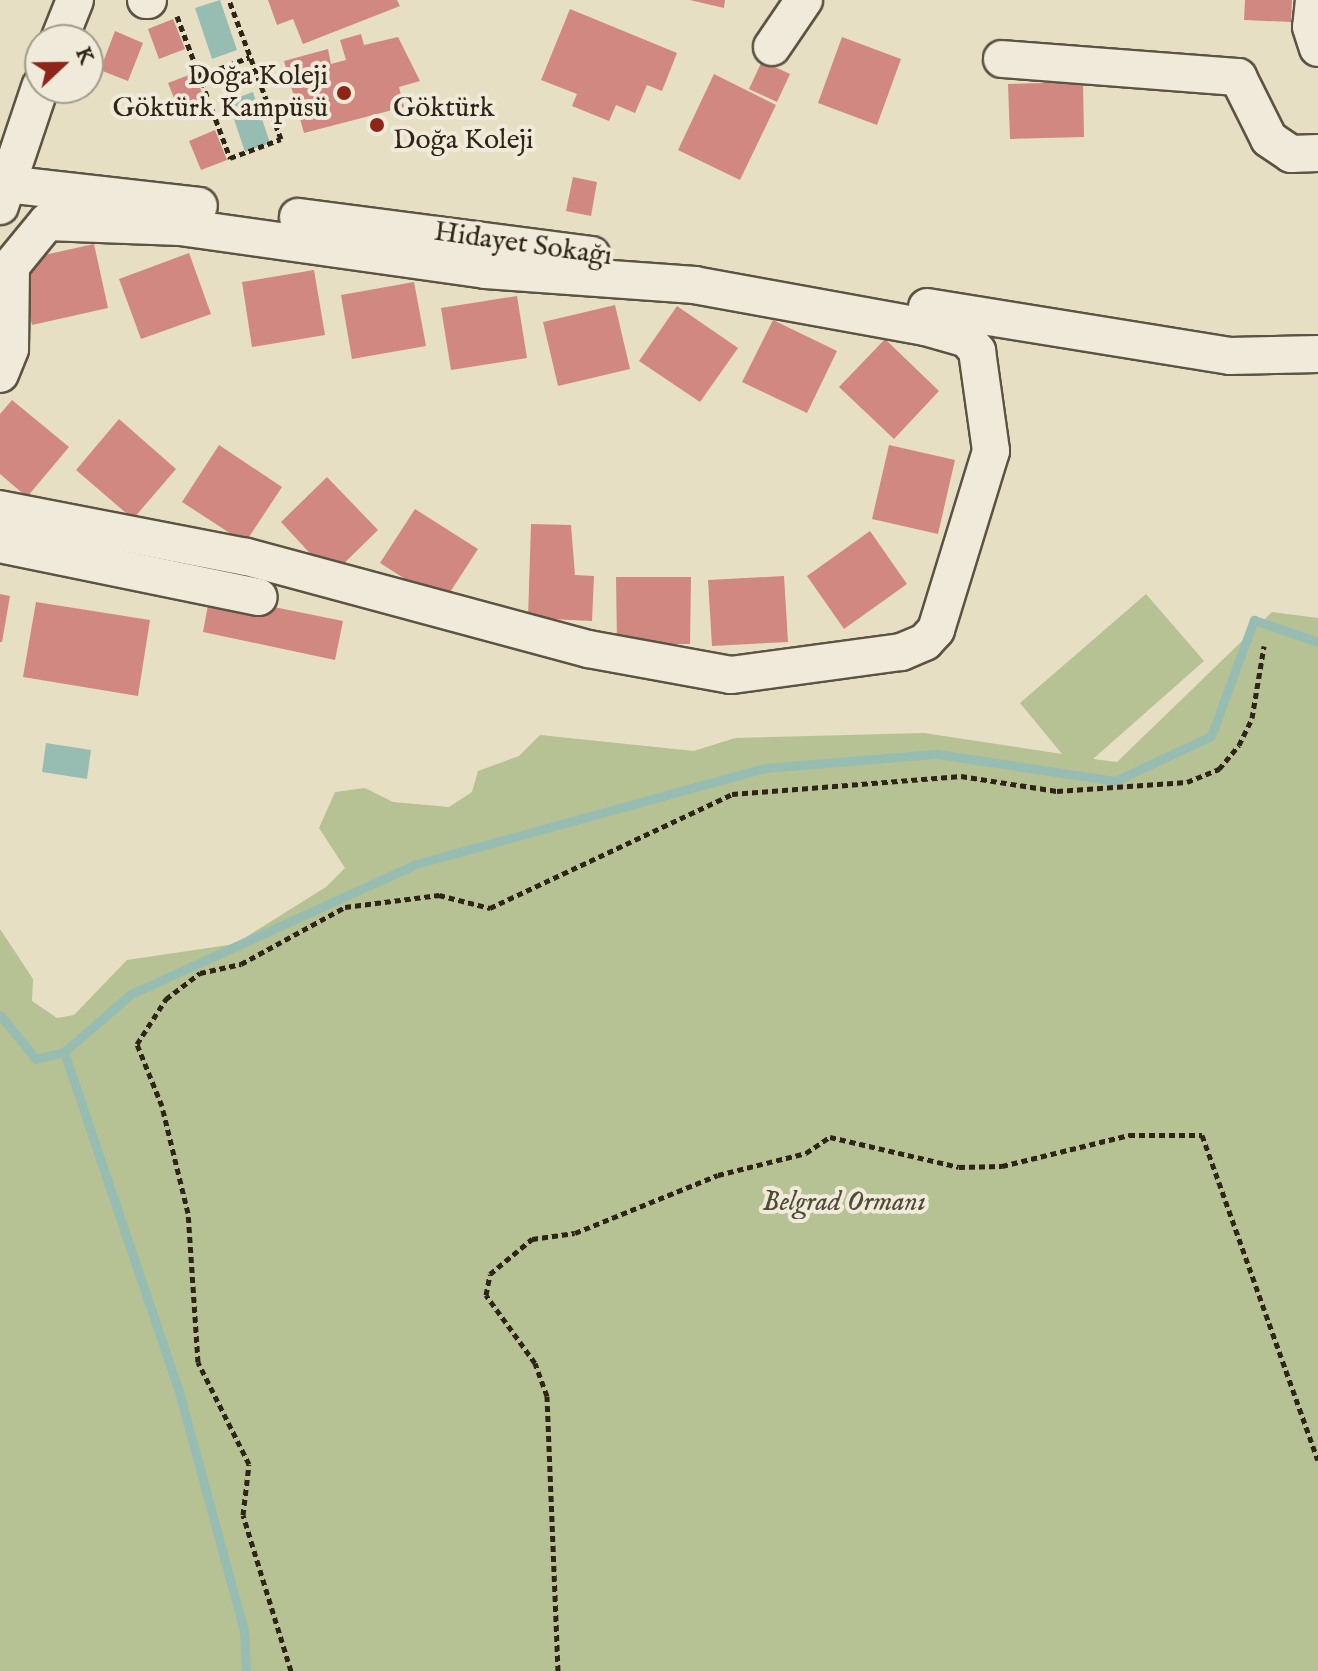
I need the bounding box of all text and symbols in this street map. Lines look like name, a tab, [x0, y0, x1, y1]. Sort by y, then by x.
north arrow	[24, 24, 104, 104]
text: K	[68, 43, 100, 68]
place label: Doğa Koleji Göktürk Kampüsü	[112, 60, 328, 126]
marker: Doğa Koleji Göktürk Kampüsü	[335, 84, 353, 102]
place label: Göktürk Doğa Koleji	[393, 92, 534, 158]
marker: Göktürk Doğa Koleji	[368, 116, 386, 134]
street label: Hidayet Sokağı	[432, 216, 614, 274]
park label: Belgrad Ormanı	[762, 1186, 926, 1220]

